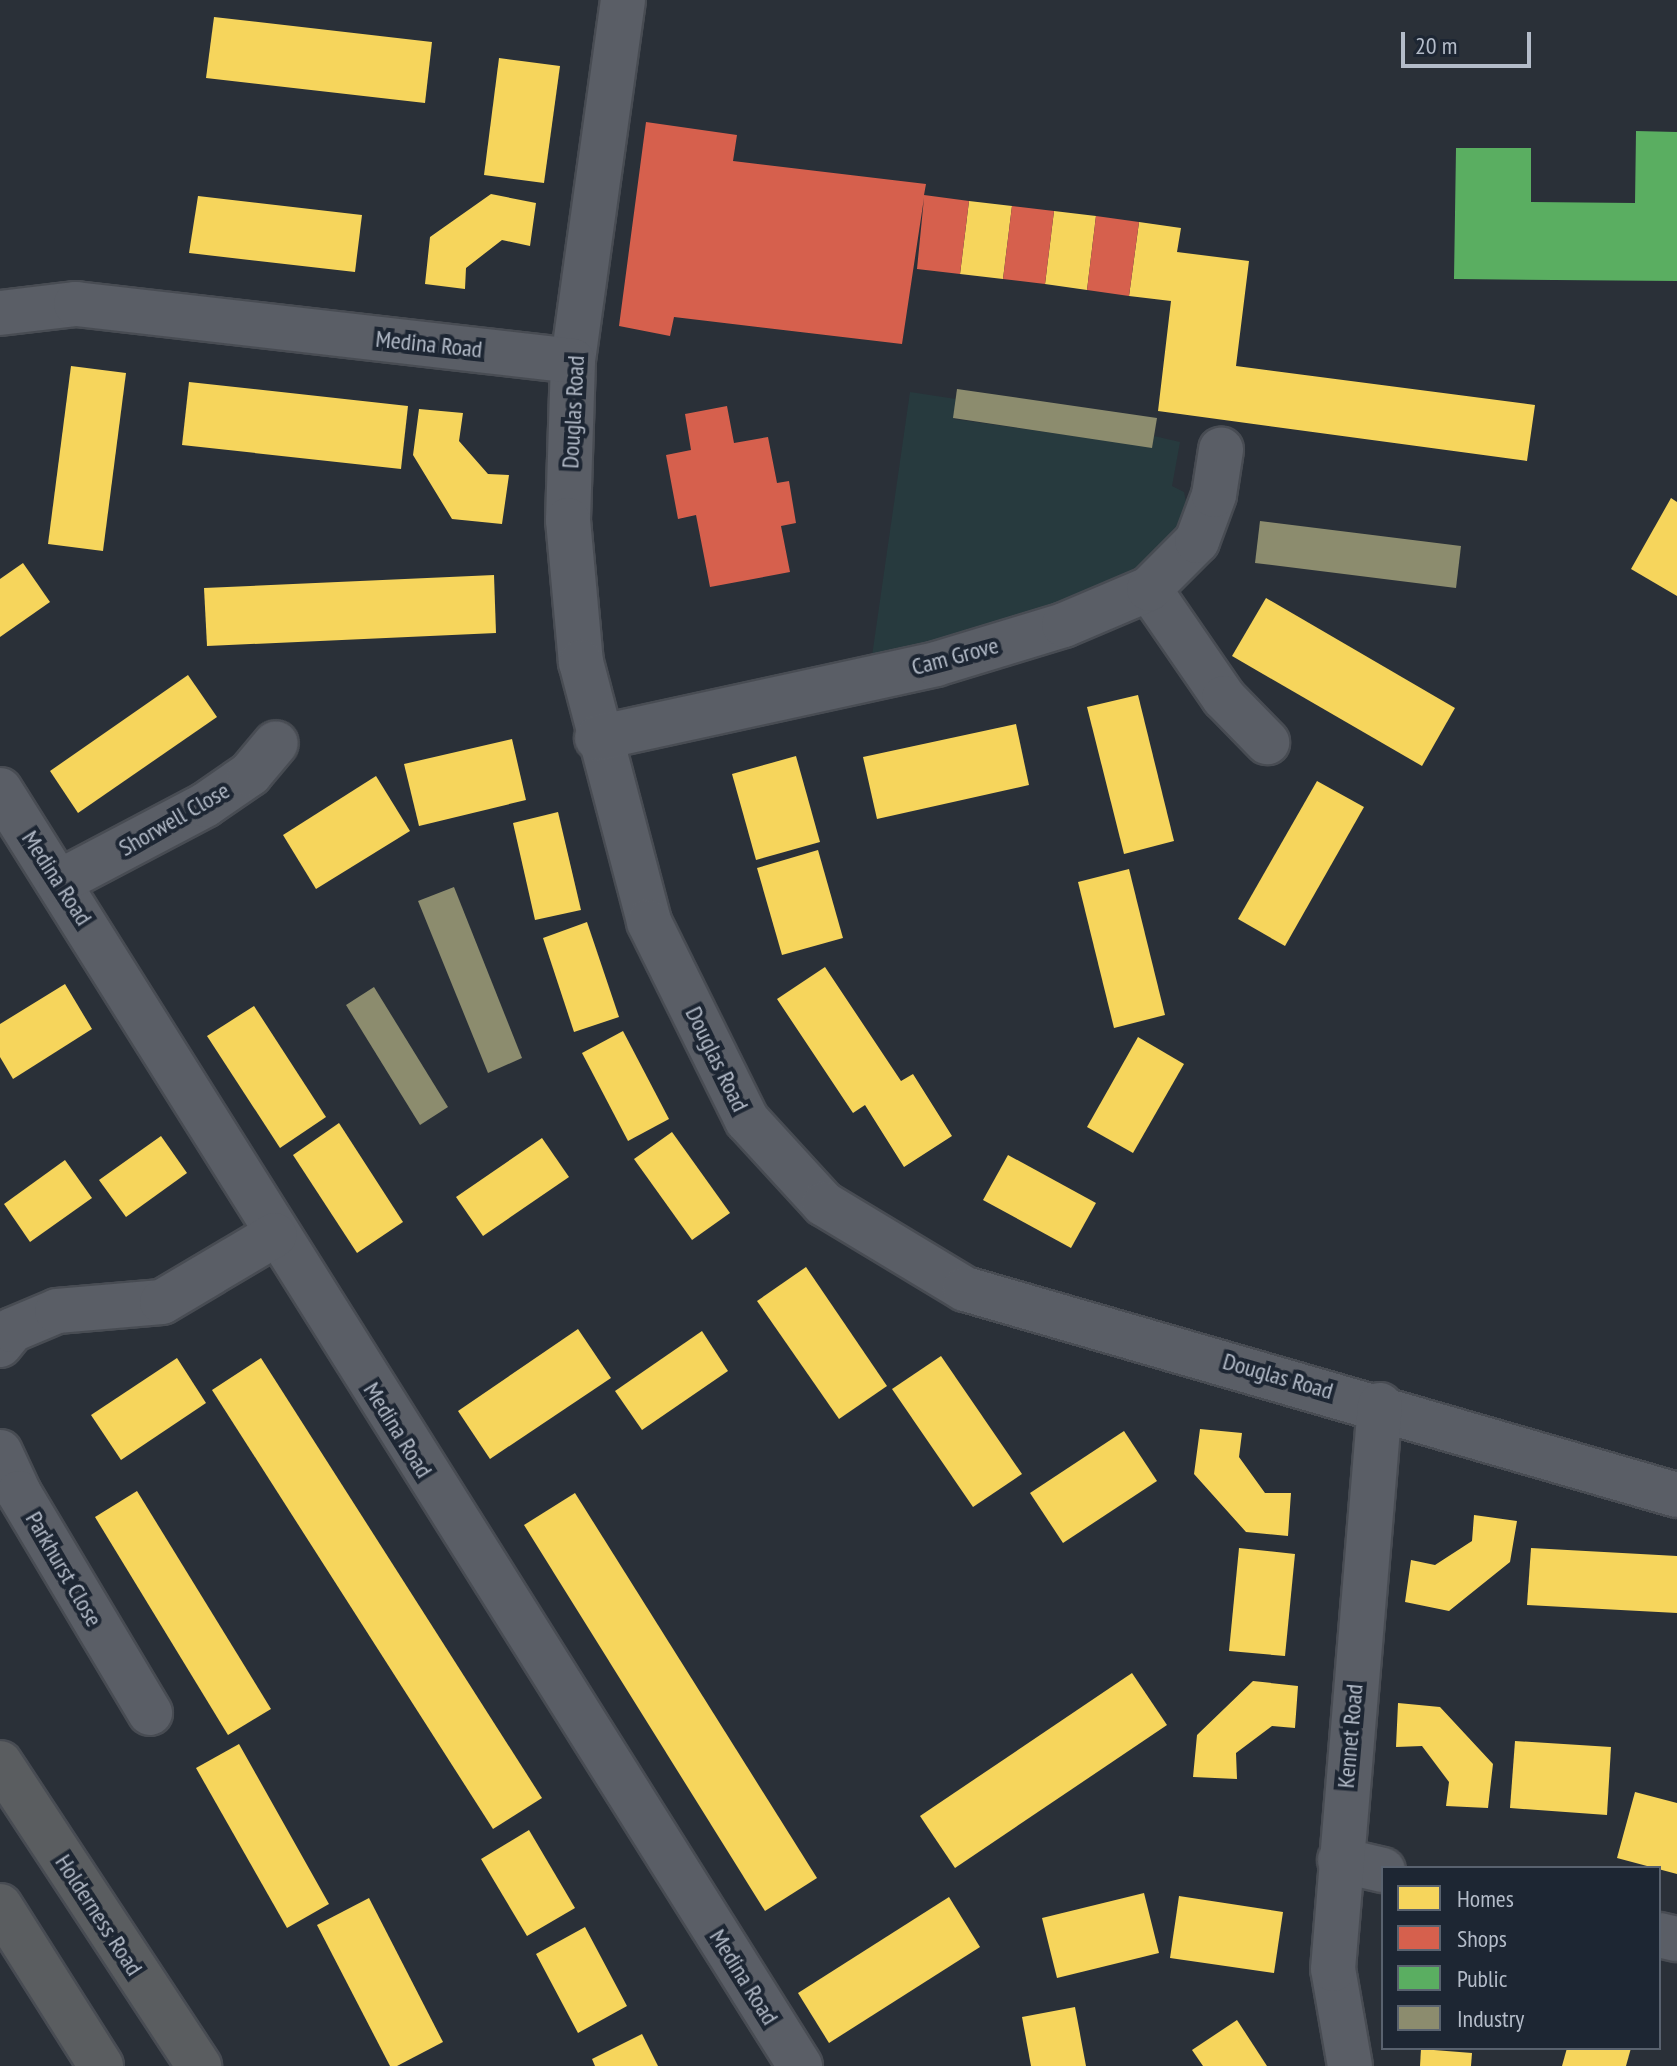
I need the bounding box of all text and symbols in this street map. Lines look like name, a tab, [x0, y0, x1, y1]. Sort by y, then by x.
scale bar	[1405, 16, 1535, 66]
text: 20 m	[1415, 30, 1457, 61]
street label: Medina Road	[374, 324, 484, 364]
street label: Douglas Road	[556, 355, 590, 469]
street label: Cam Grove	[908, 631, 1002, 681]
street label: Shorwell Close	[114, 776, 234, 862]
street label: Medina Road	[16, 825, 98, 931]
street label: Douglas Road	[679, 1002, 755, 1116]
street label: Douglas Road	[1220, 1347, 1336, 1405]
street label: Medina Road	[357, 1377, 439, 1483]
street label: Parkhurst Close	[20, 1506, 108, 1632]
street label: Kennet Road	[1331, 1683, 1369, 1789]
street label: Holderness Road	[49, 1849, 149, 1981]
legend	[1381, 1866, 1661, 2050]
text: Homes	[1457, 1883, 1514, 1914]
text: Shops	[1457, 1923, 1507, 1954]
street label: Medina Road	[703, 1924, 785, 2030]
text: Public	[1457, 1963, 1507, 1994]
text: Industry	[1457, 2003, 1524, 2034]

